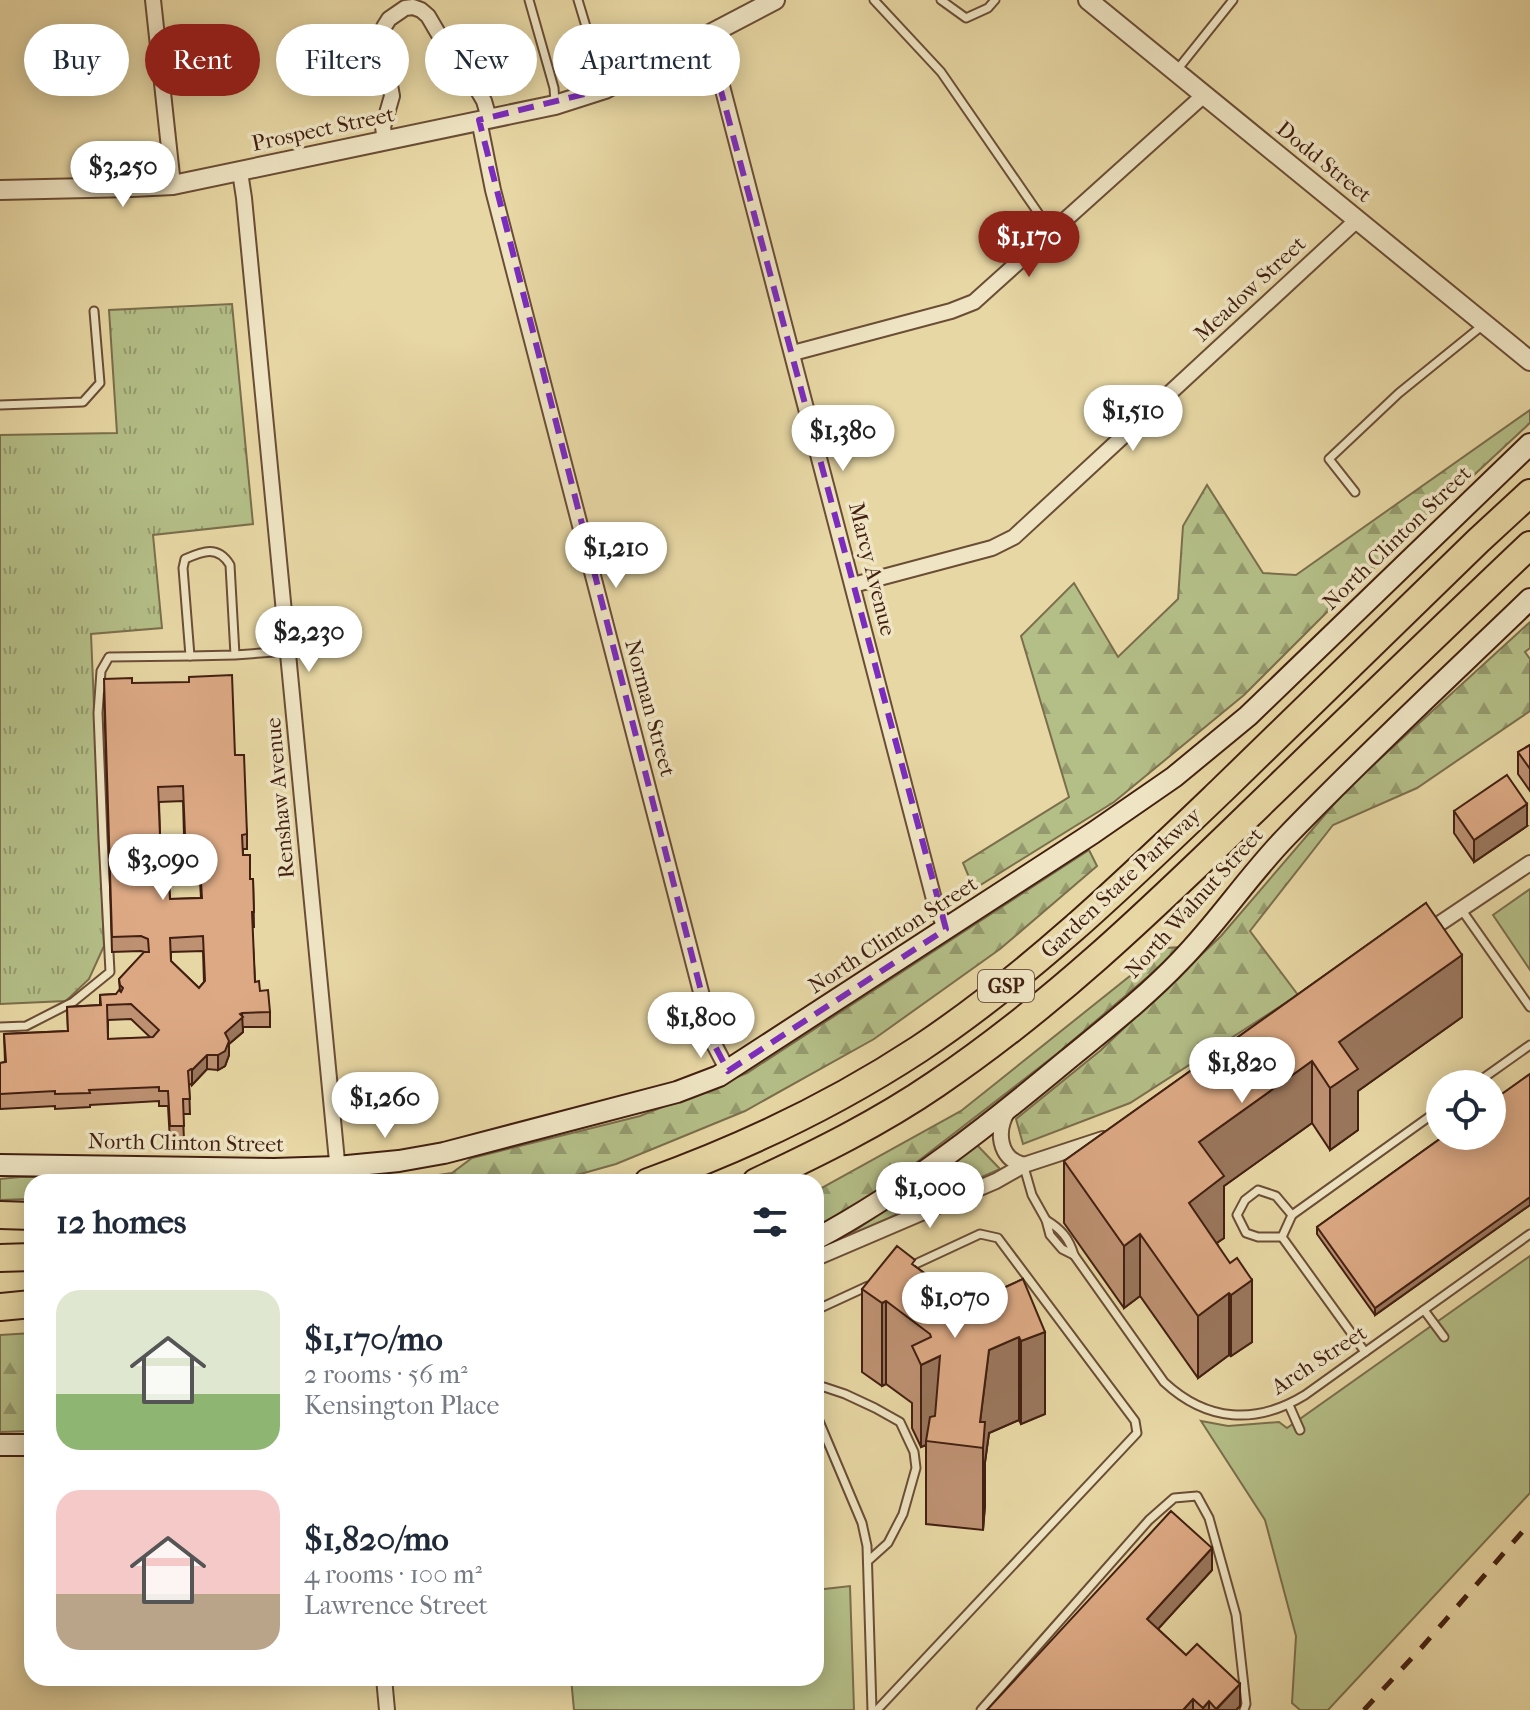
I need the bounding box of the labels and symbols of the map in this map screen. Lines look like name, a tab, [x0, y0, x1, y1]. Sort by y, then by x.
street label: Prospect Street	[249, 101, 397, 157]
street label: Dodd Street	[1271, 116, 1377, 208]
pin: $3,250	[58, 141, 188, 209]
pin: $1,170	[964, 211, 1094, 279]
street label: Meadow Street	[1189, 231, 1311, 347]
pin: $1,510	[1068, 385, 1198, 453]
pin: $1,380	[778, 405, 908, 473]
street label: North Clinton Street	[1317, 460, 1477, 615]
street label: Marcy Avenue	[843, 500, 901, 639]
pin: $1,210	[551, 522, 681, 590]
pin: $2,230	[244, 606, 374, 674]
street label: Norman Street	[619, 637, 681, 779]
street label: Renshaw Avenue	[260, 716, 300, 880]
street label: Garden State Parkway	[1036, 801, 1207, 964]
street label: North Walnut Street	[1120, 822, 1269, 984]
pin: $3,090	[98, 834, 228, 902]
street label: North Clinton Street	[804, 871, 982, 999]
road number: GSP	[978, 970, 1034, 1002]
pin: $1,800	[636, 992, 766, 1060]
pin: $1,820	[1177, 1037, 1307, 1105]
pin: $1,260	[320, 1072, 450, 1140]
street label: North Clinton Street	[88, 1128, 284, 1158]
pin: $1,000	[865, 1162, 995, 1230]
pin: $1,070	[890, 1272, 1020, 1340]
street label: Arch Street	[1266, 1320, 1372, 1401]

